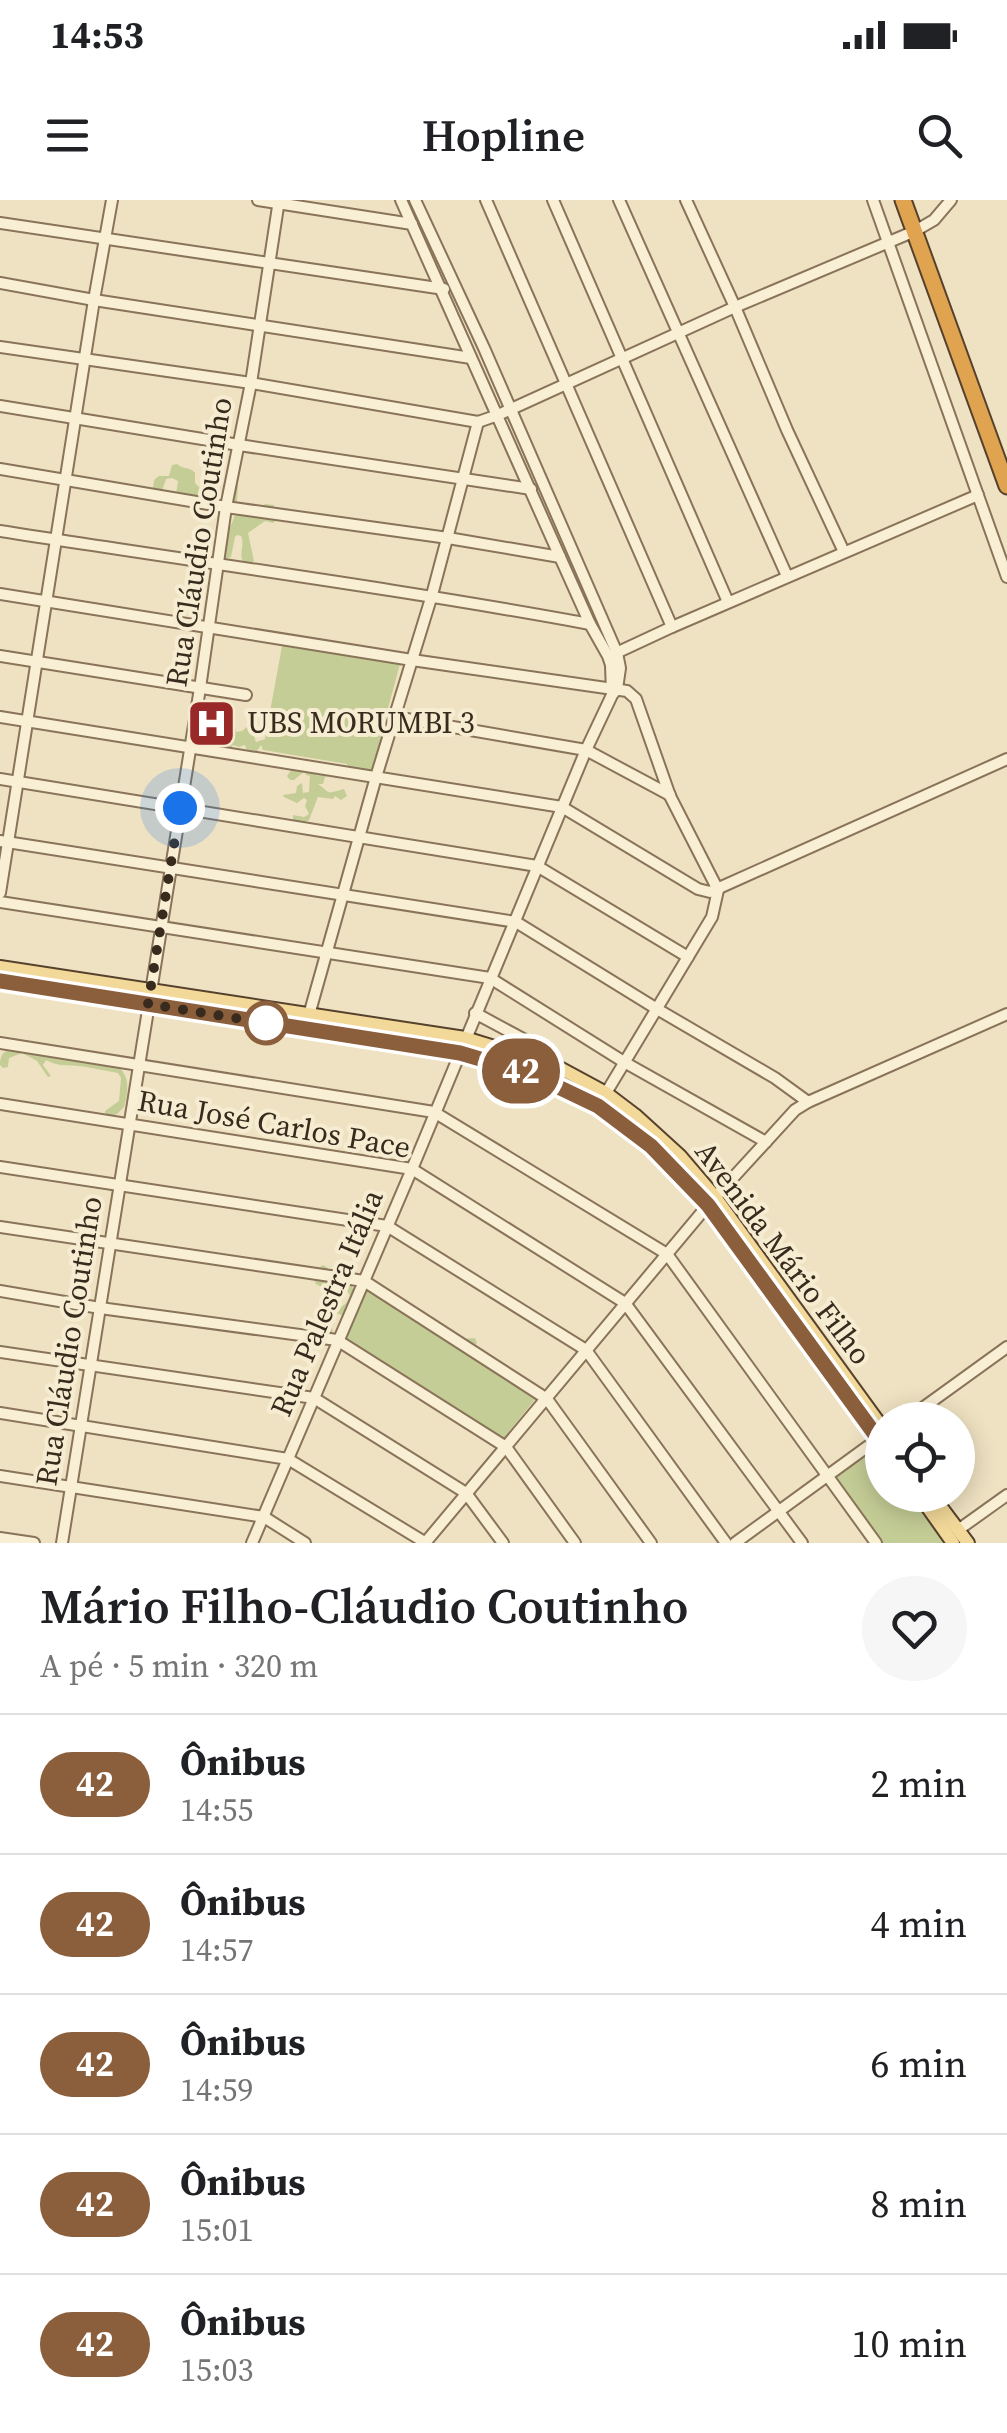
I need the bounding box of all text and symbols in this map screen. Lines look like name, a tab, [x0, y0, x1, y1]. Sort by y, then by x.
text: 14:53	[50, 9, 144, 61]
text: Hopline	[422, 104, 585, 166]
icon: menu	[40, 108, 95, 163]
icon: search	[912, 108, 967, 163]
street label: Rua Cláudio Coutinho	[155, 394, 242, 690]
hospital icon: UBS MORUMBI 3	[186, 697, 238, 749]
place label: UBS MORUMBI 3	[247, 702, 475, 743]
your location	[155, 783, 205, 833]
unlabelled marker	[245, 1002, 287, 1044]
line badge: 42	[476, 1038, 566, 1104]
text: 42	[502, 1047, 540, 1095]
street label: Rua José Carlos Pace	[135, 1079, 414, 1168]
street label: Avenida Mário Filho	[686, 1132, 881, 1373]
street label: Rua Palestra Itália	[260, 1183, 393, 1422]
street label: Rua Cláudio Coutinho	[25, 1193, 112, 1489]
map controls	[865, 1402, 975, 1512]
button: locate	[865, 1402, 975, 1512]
text: Mário Filho-Cláudio Coutinho	[40, 1573, 688, 1639]
button: heart	[862, 1576, 967, 1681]
text: A pé · 5 min · 320 m	[40, 1644, 318, 1688]
text: Ônibus	[180, 1736, 306, 1788]
text: 2 min	[871, 1758, 967, 1810]
text: 42	[76, 1760, 114, 1808]
text: 14:55	[180, 1788, 254, 1832]
text: Ônibus	[180, 1876, 306, 1928]
text: 4 min	[871, 1898, 967, 1950]
text: 42	[76, 1900, 114, 1948]
text: 14:57	[180, 1928, 254, 1972]
text: Ônibus	[180, 2016, 306, 2068]
text: 6 min	[871, 2038, 967, 2090]
text: 42	[76, 2040, 114, 2088]
text: 14:59	[180, 2068, 254, 2112]
text: Ônibus	[180, 2156, 306, 2208]
text: 8 min	[871, 2178, 967, 2230]
text: 42	[76, 2180, 114, 2228]
text: 15:01	[180, 2208, 254, 2252]
text: Ônibus	[180, 2296, 306, 2348]
text: 10 min	[852, 2318, 967, 2370]
text: 42	[76, 2320, 114, 2368]
text: 15:03	[180, 2348, 254, 2392]

